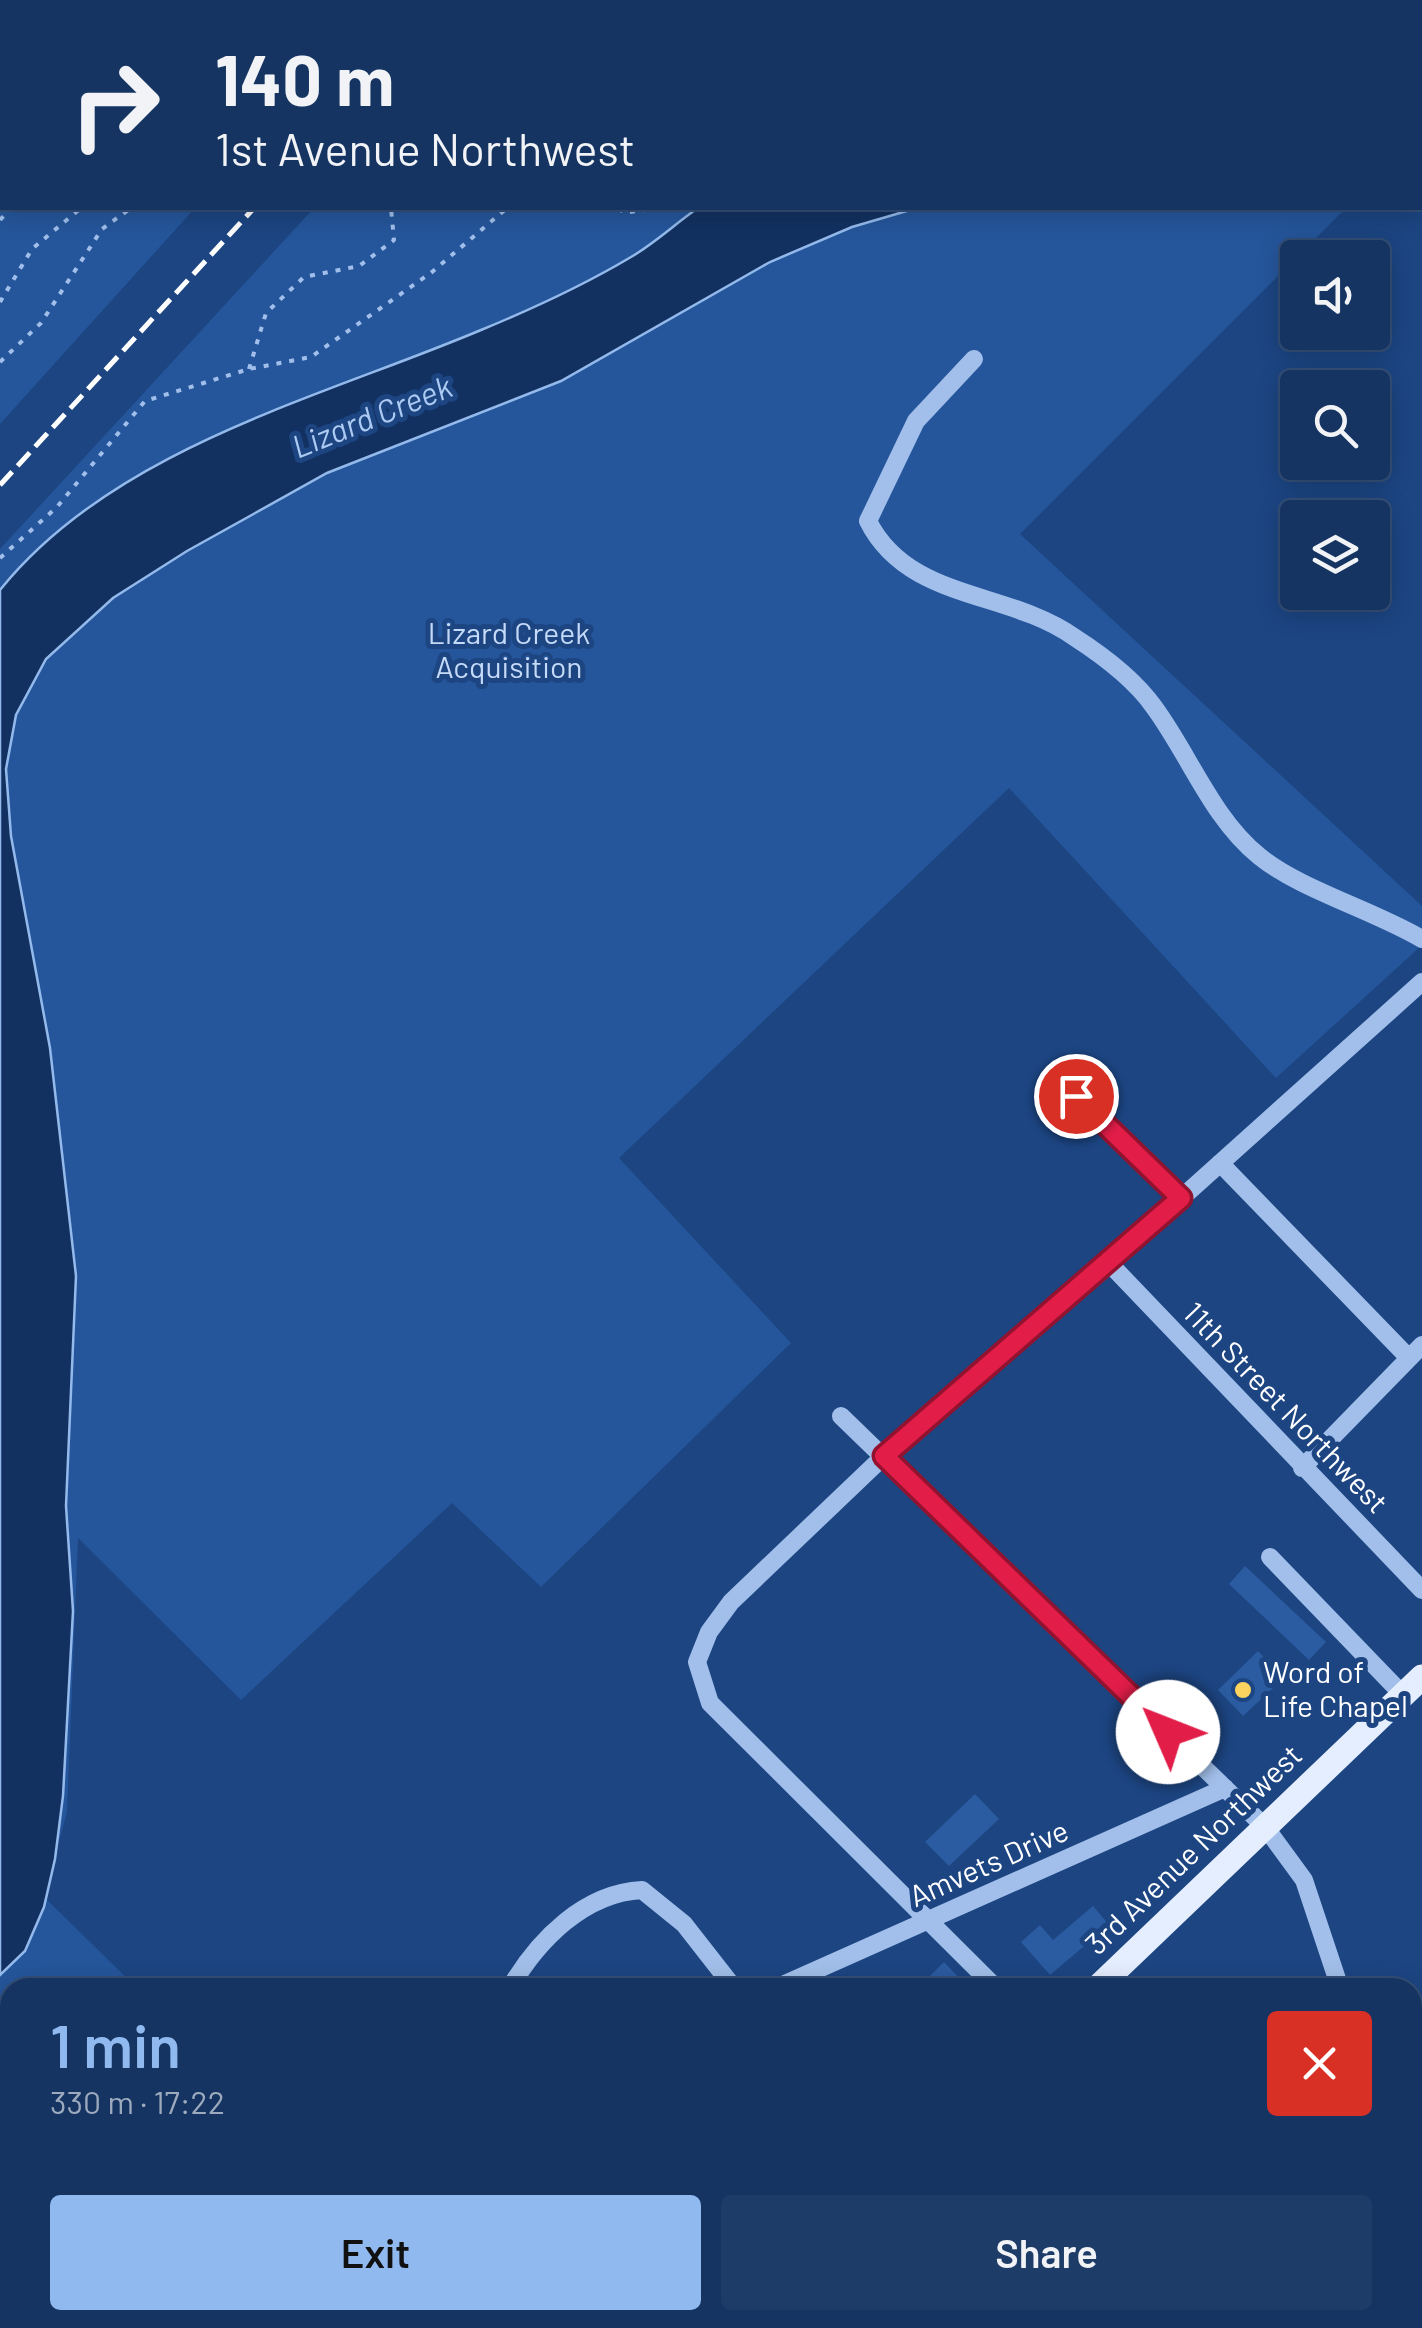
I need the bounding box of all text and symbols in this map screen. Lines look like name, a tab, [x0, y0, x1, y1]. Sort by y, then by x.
text: 140 m	[215, 36, 394, 120]
icon: right	[50, 40, 180, 170]
text: 1st Avenue Northwest	[215, 121, 635, 175]
map controls	[1280, 240, 1390, 610]
button: sound	[1280, 240, 1390, 350]
water label: Lizard Creek	[286, 366, 457, 464]
button: search	[1280, 370, 1390, 480]
button: layers	[1280, 500, 1390, 610]
park label: Lizard Creek Acquisition	[428, 614, 590, 684]
pin	[1034, 1054, 1119, 1139]
icon: arrive	[1049, 1069, 1104, 1124]
street label: 11th Street Northwest	[1177, 1294, 1396, 1519]
place label: Word of Life Chapel	[1263, 1653, 1408, 1723]
marker: Word of Life Chapel	[1232, 1679, 1254, 1701]
position arrow	[1116, 1680, 1220, 1784]
street label: 3rd Avenue Northwest	[1077, 1736, 1308, 1961]
street label: Amvets Drive	[903, 1811, 1073, 1913]
text: 1 min	[50, 2008, 181, 2080]
button: close	[1267, 2011, 1372, 2116]
text: 330 m · 17:22	[50, 2082, 225, 2120]
button: Exit	[50, 2195, 701, 2310]
button: Share	[721, 2195, 1372, 2310]

